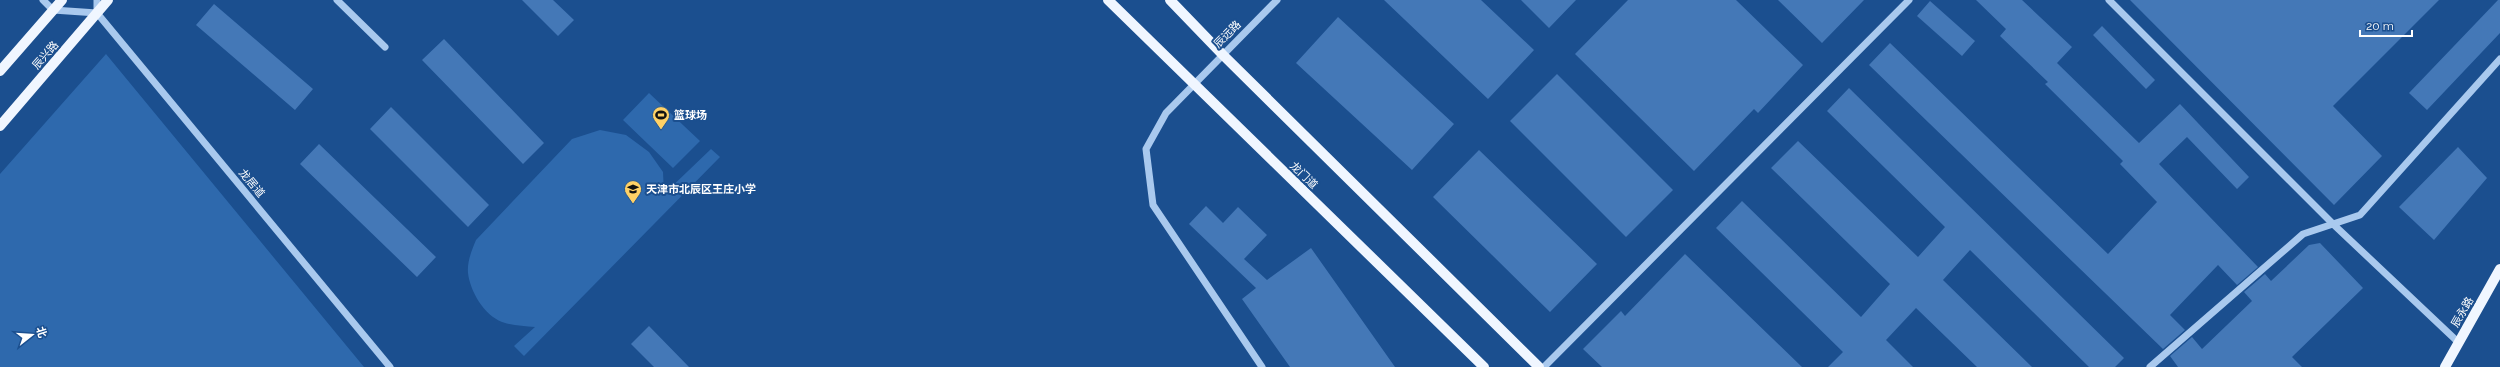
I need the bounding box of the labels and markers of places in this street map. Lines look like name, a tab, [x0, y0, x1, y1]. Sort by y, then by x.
sports icon: 篮球场	[651, 105, 671, 130]
place label: 篮球场	[674, 109, 707, 122]
school or university icon: 天津市北辰区王庄小学	[623, 179, 643, 204]
place label: 天津市北辰区王庄小学	[646, 183, 756, 196]

